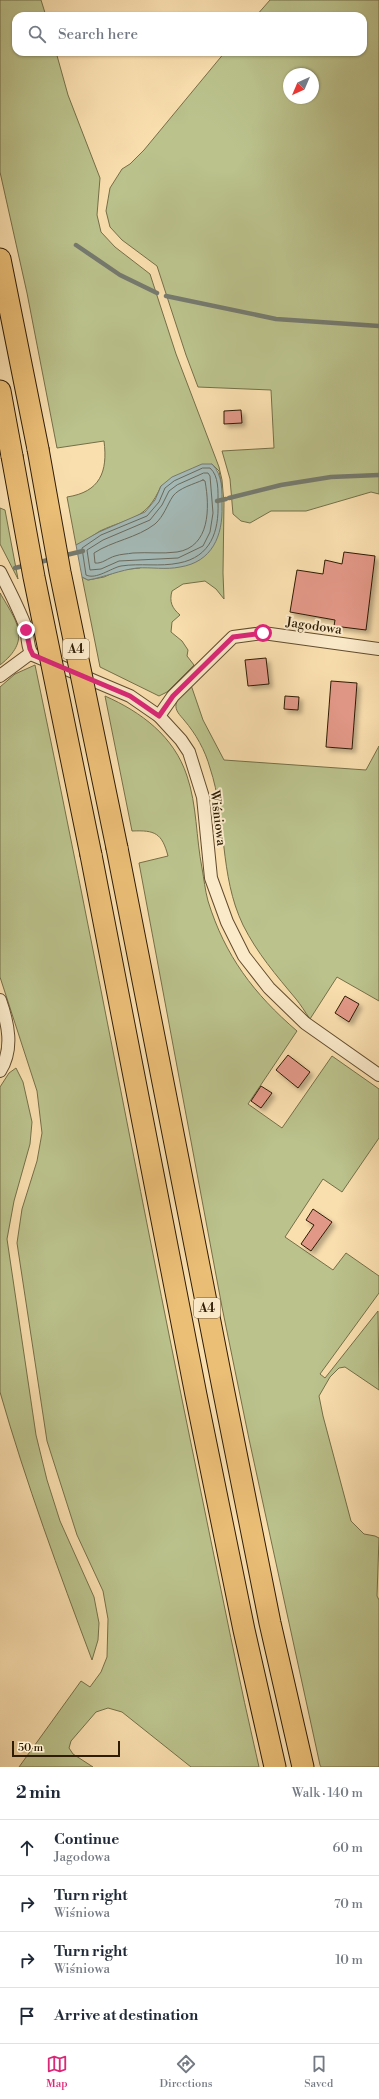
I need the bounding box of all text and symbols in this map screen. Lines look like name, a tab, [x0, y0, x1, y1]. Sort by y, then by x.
search box	[12, 12, 367, 56]
icon: search	[26, 23, 48, 45]
text: Search here	[58, 25, 138, 44]
north arrow	[283, 68, 319, 104]
street label: Jagodowa	[284, 614, 343, 638]
route end	[17, 621, 35, 639]
route start	[254, 624, 272, 642]
road number: A4	[63, 639, 89, 659]
street label: Wiśniowa	[207, 788, 229, 847]
road number: A4	[194, 1298, 220, 1318]
scale bar	[12, 1739, 120, 1758]
text: 50 m	[18, 1741, 43, 1755]
text: 2 min	[16, 1782, 61, 1804]
text: Walk · 140 m	[292, 1785, 363, 1801]
text: Continue	[54, 1830, 119, 1849]
icon: ahead	[16, 1837, 38, 1859]
text: 60 m	[332, 1840, 363, 1856]
text: Jagodowa	[54, 1849, 110, 1865]
text: Turn right	[54, 1886, 128, 1905]
icon: right	[16, 1893, 38, 1915]
text: 70 m	[334, 1896, 363, 1912]
text: Wiśniowa	[54, 1905, 110, 1921]
text: Turn right	[54, 1942, 128, 1961]
icon: right	[16, 1949, 38, 1971]
text: 10 m	[335, 1952, 363, 1968]
text: Wiśniowa	[54, 1961, 110, 1977]
icon: arrive	[16, 2005, 38, 2027]
text: Arrive at destination	[54, 2006, 198, 2025]
tab: Map	[46, 2053, 68, 2091]
tab: Directions	[160, 2053, 213, 2091]
tab: Saved	[304, 2053, 333, 2091]

